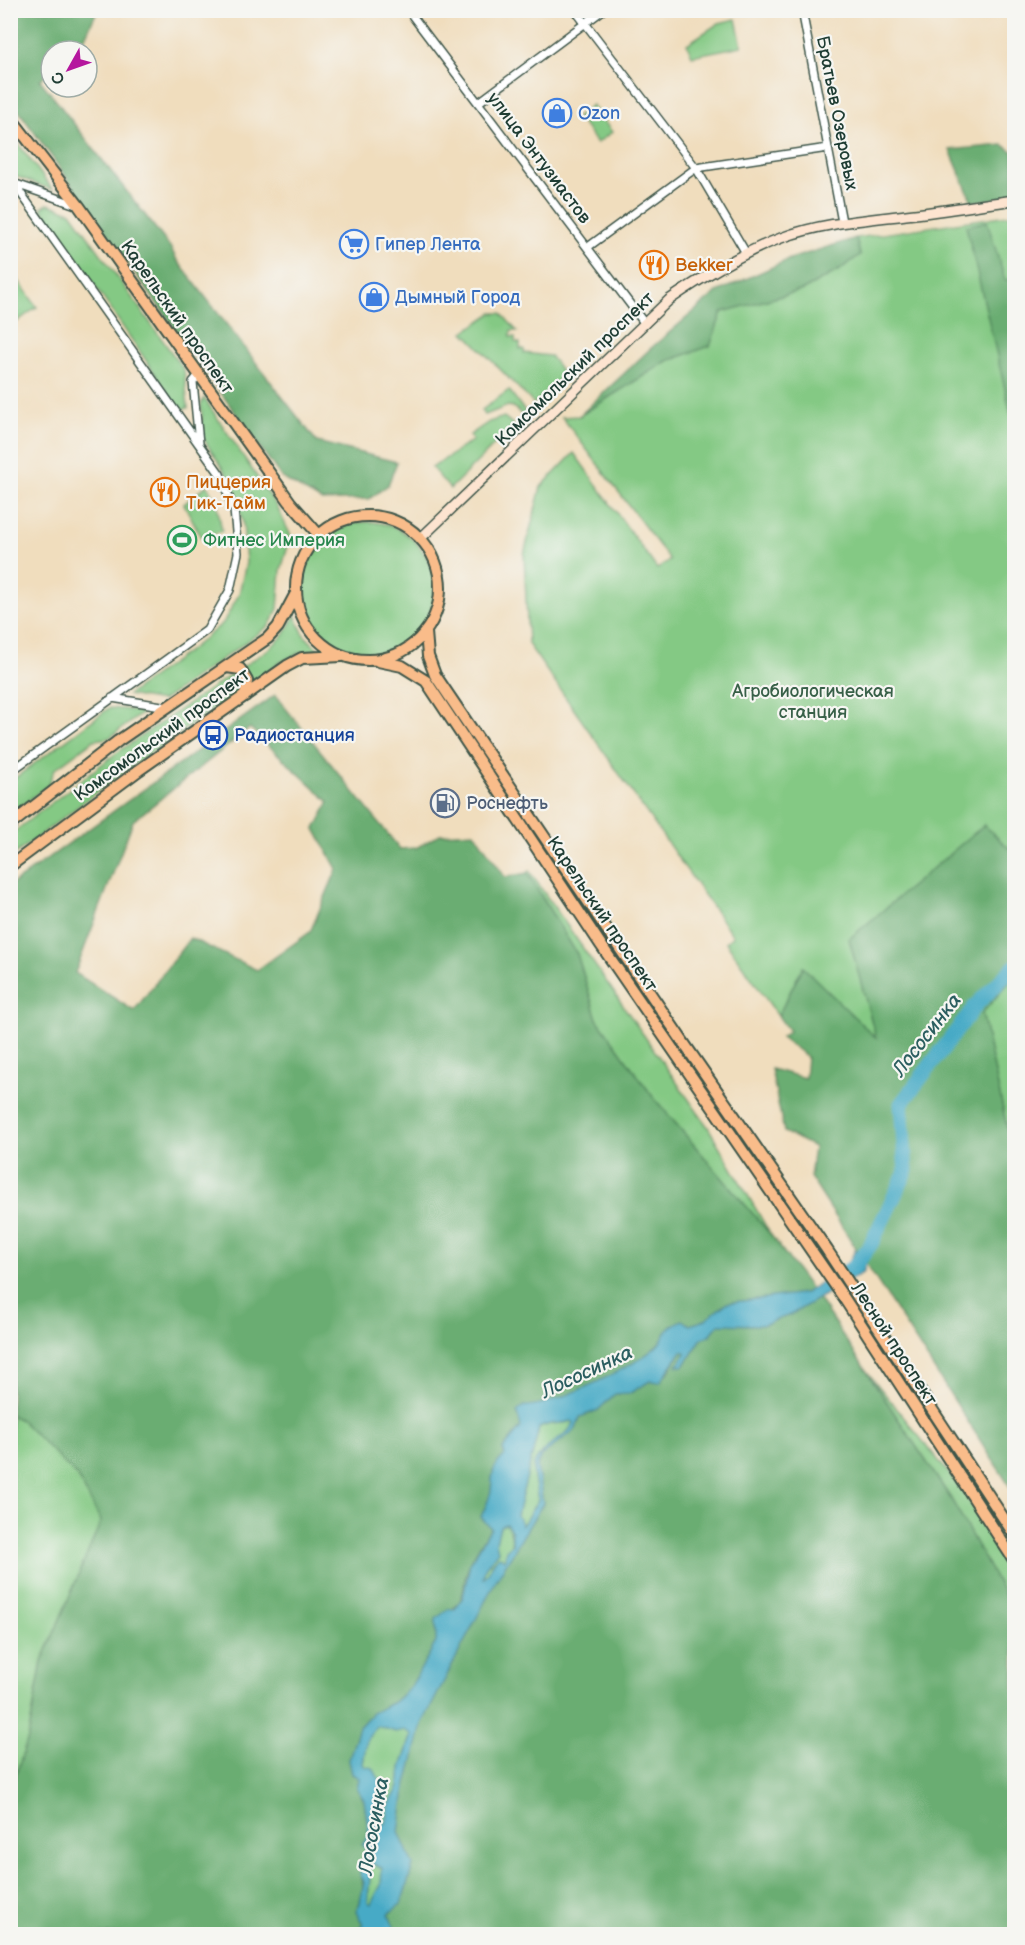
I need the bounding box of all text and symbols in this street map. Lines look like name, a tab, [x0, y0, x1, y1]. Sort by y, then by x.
street label: Братьев Озеровых	[812, 34, 862, 192]
north arrow	[39, 39, 99, 99]
text: С	[48, 67, 70, 88]
street label: улица Энтузиастов	[483, 88, 595, 228]
shop icon: Ozon	[541, 97, 573, 129]
place label: Ozon	[578, 103, 620, 124]
supermarket icon: Гипер Лента	[338, 228, 370, 260]
place label: Гипер Лента	[375, 234, 481, 255]
street label: Карельский проспект	[116, 236, 238, 398]
restaurant icon: Bekker	[638, 249, 670, 281]
place label: Bekker	[675, 255, 733, 276]
shop icon: Дымный Город	[358, 281, 390, 313]
place label: Дымный Город	[395, 287, 520, 308]
street label: Комсомольский проспект	[491, 287, 659, 450]
place label: Пиццерия Тик-Тайм	[186, 472, 271, 514]
restaurant icon: Пиццерия Тик-Тайм	[149, 476, 181, 508]
sports icon: Фитнес Империя	[166, 524, 198, 556]
place label: Фитнес Империя	[203, 530, 345, 551]
street label: Комсомольский проспект	[70, 664, 254, 806]
park label: Агробиологическая станция	[731, 681, 894, 723]
bus stop icon: Радиостанция	[197, 719, 229, 751]
place label: Радиостанция	[234, 725, 355, 746]
fuel station icon: Роснефть	[429, 787, 461, 819]
place label: Роснефть	[466, 793, 548, 814]
street label: Карельский проспект	[542, 833, 662, 996]
water label: Лососинка	[886, 989, 967, 1083]
street label: Лесной проспект	[846, 1278, 942, 1410]
water label: Лососинка	[536, 1340, 637, 1404]
water label: Лососинка	[353, 1776, 394, 1878]

